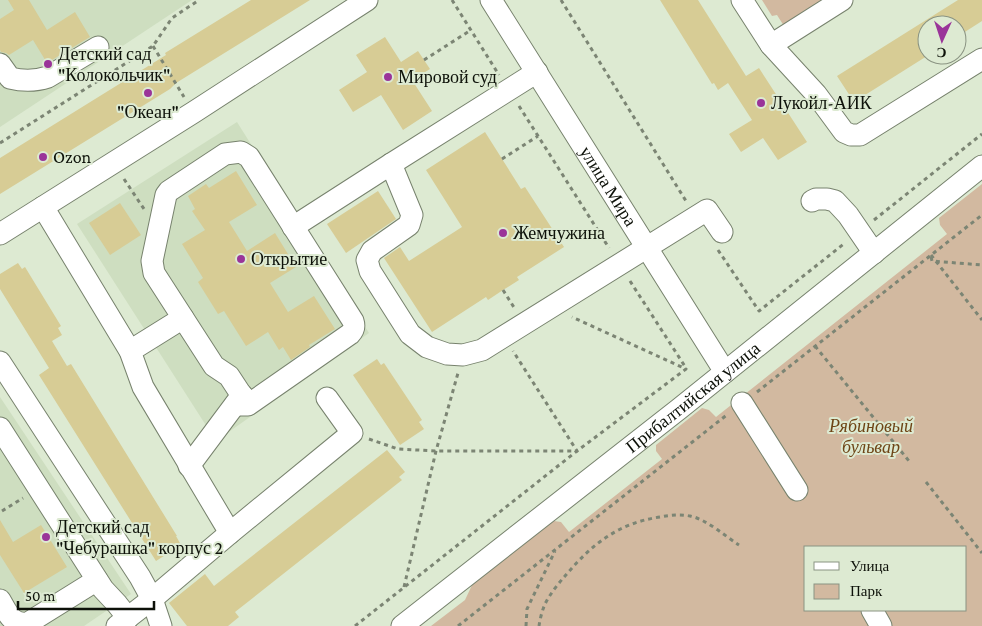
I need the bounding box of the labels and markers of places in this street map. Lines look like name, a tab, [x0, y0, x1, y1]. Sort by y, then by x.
place label: Детский сад "Колокольчик"	[58, 44, 170, 85]
marker: Детский сад "Колокольчик"	[42, 58, 54, 70]
place label: Мировой суд	[398, 67, 497, 87]
marker: Мировой суд	[382, 71, 394, 83]
marker: "Океан"	[142, 87, 154, 99]
place label: Лукойл-АИК	[771, 93, 873, 113]
marker: Лукойл-АИК	[755, 97, 767, 109]
place label: "Океан"	[117, 102, 179, 122]
place label: Ozon	[53, 147, 92, 167]
marker: Ozon	[37, 151, 49, 163]
place label: Жемчужина	[513, 223, 605, 243]
marker: Жемчужина	[497, 227, 509, 239]
place label: Открытие	[251, 249, 327, 269]
marker: Открытие	[235, 253, 247, 265]
place label: Детский сад "Чебурашка" корпус 2	[56, 517, 223, 558]
marker: Детский сад "Чебурашка" корпус 2	[40, 531, 52, 543]

